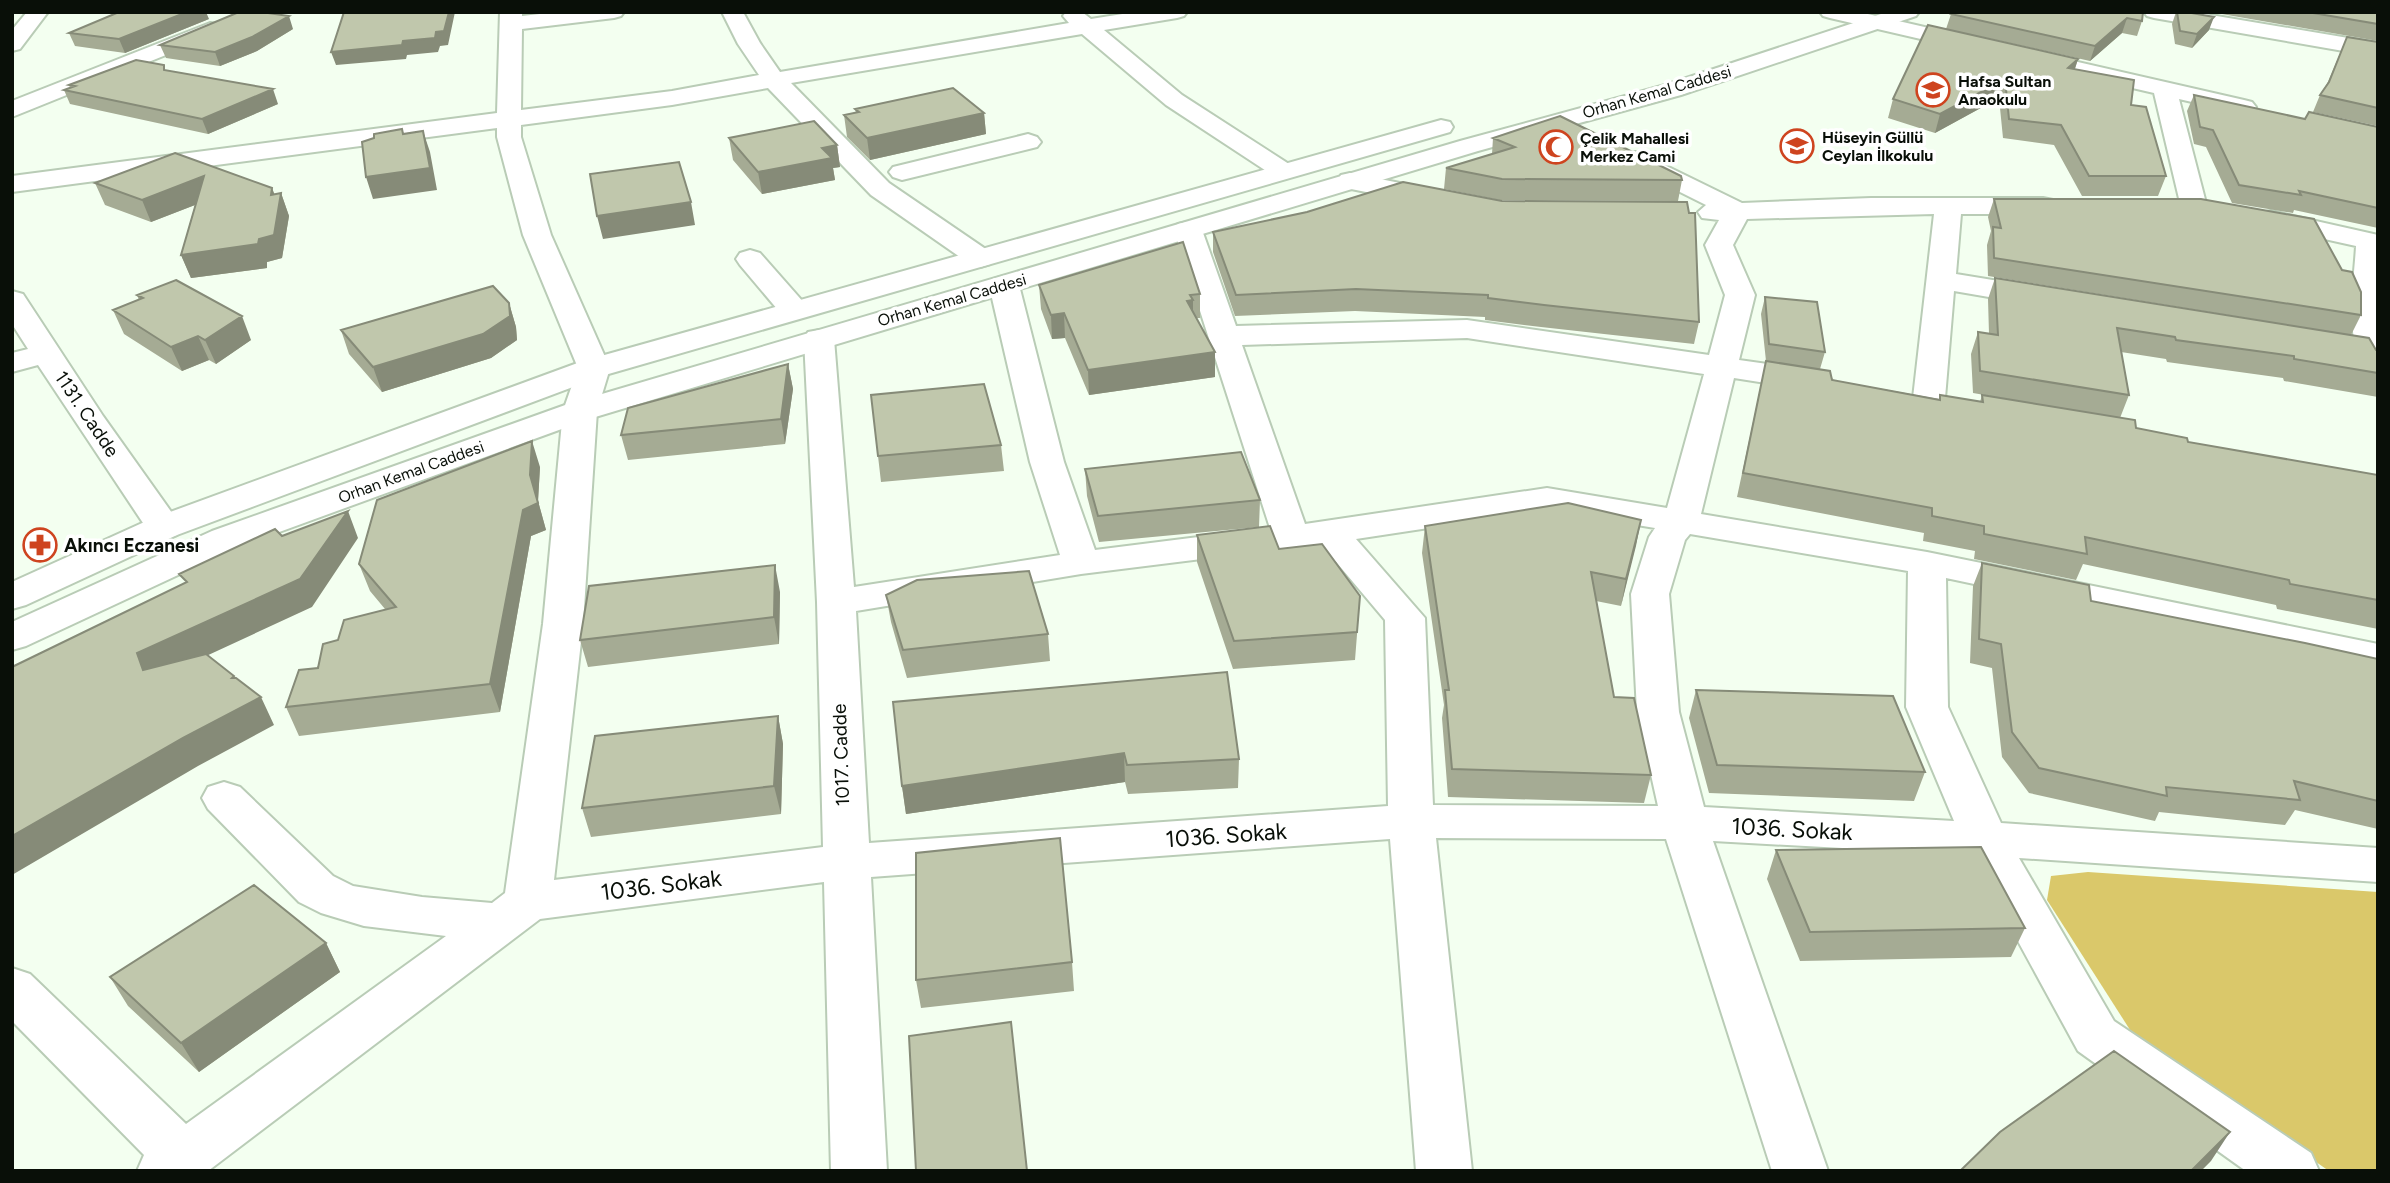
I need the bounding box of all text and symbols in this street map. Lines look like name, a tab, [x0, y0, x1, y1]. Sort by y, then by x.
street label: Orhan Kemal Caddesi	[1580, 62, 1734, 122]
school or university icon: Hafsa Sultan Anaokulu	[1914, 71, 1952, 109]
place label: Hafsa Sultan Anaokulu	[1958, 72, 2051, 109]
school or university icon: Hüseyin Güllü Ceylan İlkokulu	[1778, 127, 1816, 165]
mosque icon: Çelik Mahallesi Merkez Cami	[1537, 128, 1575, 166]
place label: Hüseyin Güllü Ceylan İlkokulu	[1822, 128, 1933, 165]
place label: Çelik Mahallesi Merkez Cami	[1580, 129, 1689, 166]
street label: Orhan Kemal Caddesi	[875, 270, 1029, 330]
street label: 1131. Cadde	[50, 367, 124, 461]
street label: Orhan Kemal Caddesi	[336, 437, 486, 507]
pharmacy icon: Akıncı Eczanesi	[21, 526, 59, 564]
place label: Akıncı Eczanesi	[64, 534, 199, 557]
street label: 1017. Cadde	[828, 703, 854, 807]
street label: 1036. Sokak	[1731, 812, 1854, 846]
street label: 1036. Sokak	[1164, 817, 1288, 853]
street label: 1036. Sokak	[599, 864, 724, 906]

